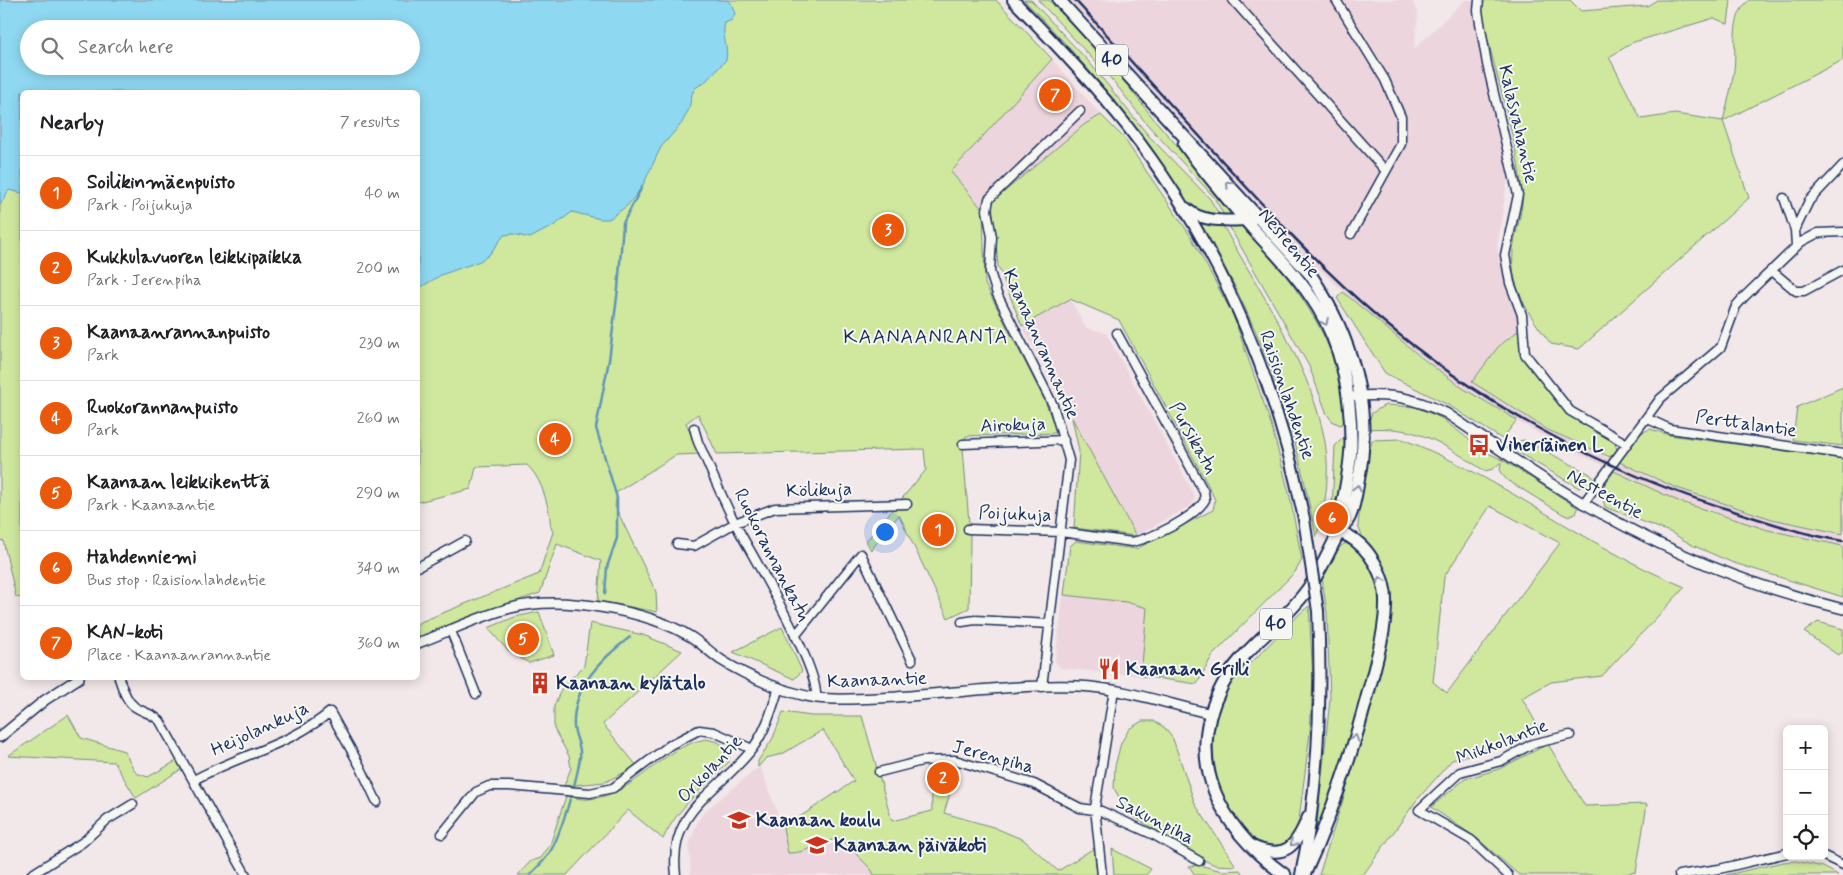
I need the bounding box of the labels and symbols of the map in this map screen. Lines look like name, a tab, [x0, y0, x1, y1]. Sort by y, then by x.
road number: 40	[1096, 44, 1128, 76]
street label: Kalasvahantie	[1492, 62, 1544, 186]
pin: 7	[1039, 76, 1071, 114]
one-way arrow	[1226, 181, 1235, 190]
street label: Nesteentie	[1253, 203, 1325, 283]
pin: 3	[872, 211, 904, 249]
street label: Kaanaanrannantie	[997, 265, 1085, 423]
one-way arrow	[1319, 317, 1329, 326]
district label: KAANAANRANTA	[843, 324, 1009, 351]
street label: Raisionlahdentie	[1253, 327, 1321, 463]
street label: Pursikatu	[1163, 397, 1223, 479]
street label: Perttalantie	[1694, 405, 1798, 443]
street label: Airokuja	[980, 411, 1046, 440]
pin: 4	[539, 420, 571, 458]
bus stop icon: Viheriäinen L	[1466, 432, 1492, 458]
place label: Viheriäinen L	[1496, 433, 1604, 458]
street label: Nesteentie	[1562, 463, 1648, 525]
street label: Kölikuja	[785, 476, 853, 505]
one-way arrow	[1351, 483, 1362, 492]
street label: Ruokorannankatu	[728, 484, 816, 626]
pin: 6	[1316, 499, 1348, 537]
street label: Poijukuja	[978, 500, 1052, 529]
pin: 1	[922, 511, 954, 549]
your location	[872, 519, 898, 545]
one-way arrow	[1377, 576, 1387, 585]
road number: 40	[1260, 608, 1292, 640]
pin: 5	[507, 620, 539, 658]
restaurant icon: Kaanaan Grilli	[1096, 656, 1122, 682]
place label: Kaanaan Grilli	[1126, 657, 1249, 682]
street label: Kaanaantie	[827, 666, 927, 694]
building icon: Kaanaan kylätalo	[527, 670, 553, 696]
place label: Kaanaan kylätalo	[556, 671, 706, 696]
street label: Heijolankuja	[207, 695, 313, 764]
street label: Mikkolantie	[1452, 713, 1552, 771]
street label: Orkolantie	[672, 729, 748, 809]
street label: Jerenpiha	[949, 734, 1037, 780]
one-way arrow	[1349, 734, 1359, 743]
pin: 2	[927, 759, 959, 797]
street label: Sakunpiha	[1112, 790, 1198, 850]
school or university icon: Kaanaan koulu	[726, 807, 752, 833]
place label: Kaanaan koulu	[756, 808, 881, 833]
school or university icon: Kaanaan päiväkoti	[804, 832, 830, 858]
place label: Kaanaan päiväkoti	[834, 833, 986, 858]
one-way arrow	[1290, 837, 1299, 846]

